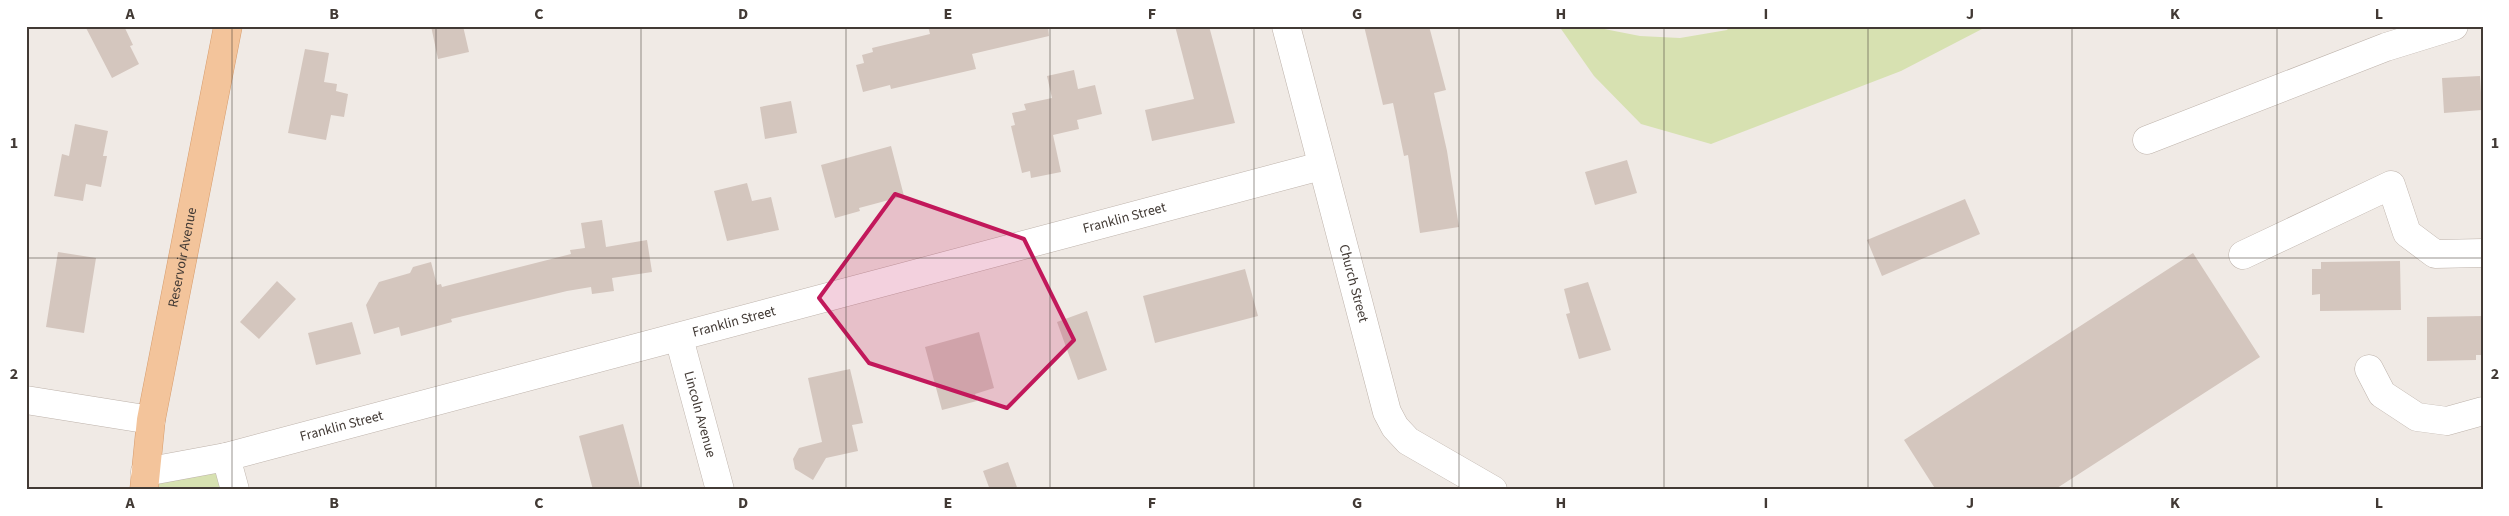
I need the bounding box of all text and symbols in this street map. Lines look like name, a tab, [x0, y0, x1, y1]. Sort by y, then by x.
text: A	[124, 3, 135, 25]
text: B	[329, 3, 339, 25]
text: C	[534, 3, 544, 25]
text: D	[738, 3, 748, 25]
text: E	[944, 3, 952, 25]
text: F	[1148, 3, 1156, 25]
text: G	[1352, 3, 1362, 25]
text: H	[1556, 3, 1566, 25]
text: I	[1764, 3, 1768, 25]
text: J	[1966, 3, 1974, 25]
text: K	[2170, 3, 2180, 25]
text: L	[2375, 3, 2383, 25]
text: 1	[10, 132, 18, 154]
text: 1	[2491, 132, 2499, 154]
street label: Franklin Street	[1081, 198, 1169, 239]
street label: Reservoir Avenue	[163, 206, 202, 309]
street label: Church Street	[1334, 242, 1373, 325]
street label: Franklin Street	[690, 301, 778, 343]
text: 2	[10, 363, 18, 385]
text: 2	[2491, 363, 2499, 385]
street label: Lincoln Avenue	[678, 369, 721, 460]
street label: Franklin Street	[298, 406, 386, 447]
text: A	[124, 492, 135, 514]
text: B	[329, 492, 339, 514]
text: C	[534, 492, 544, 514]
text: D	[738, 492, 748, 514]
text: E	[944, 492, 952, 514]
text: F	[1148, 492, 1156, 514]
text: G	[1352, 492, 1362, 514]
text: H	[1556, 492, 1566, 514]
text: I	[1764, 492, 1768, 514]
text: J	[1966, 492, 1974, 514]
text: K	[2170, 492, 2180, 514]
text: L	[2375, 492, 2383, 514]

